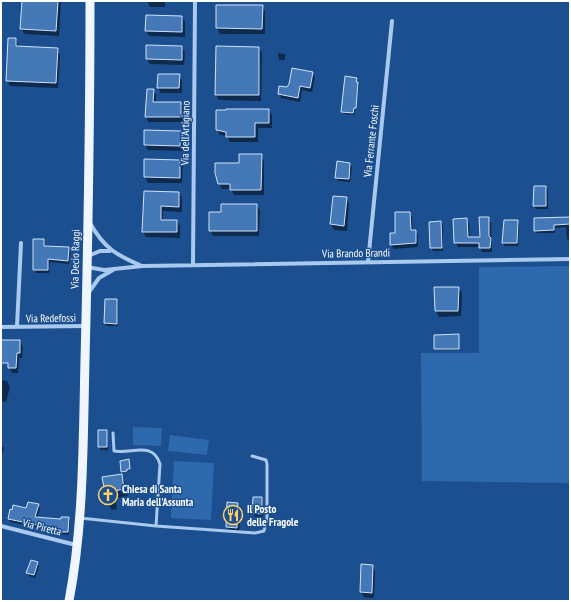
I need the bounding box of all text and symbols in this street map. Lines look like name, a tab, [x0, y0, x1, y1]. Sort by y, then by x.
street label: Via dell'Artigiano	[177, 100, 193, 166]
street label: Via Ferrante Foschi	[360, 104, 382, 179]
street label: Via Decio Raggi	[67, 229, 83, 290]
street label: Via Brando Brandi	[321, 245, 390, 261]
street label: Via Redefossi	[25, 311, 76, 325]
place label: Chiesa di Santa Maria dell'Assunta	[122, 482, 194, 509]
church icon: Chiesa di Santa Maria dell'Assunta	[97, 484, 119, 506]
place label: Il Posto delle Fragole	[247, 502, 299, 529]
restaurant icon: Il Posto delle Fragole	[222, 504, 244, 526]
street label: Via Piretta	[20, 515, 63, 539]

